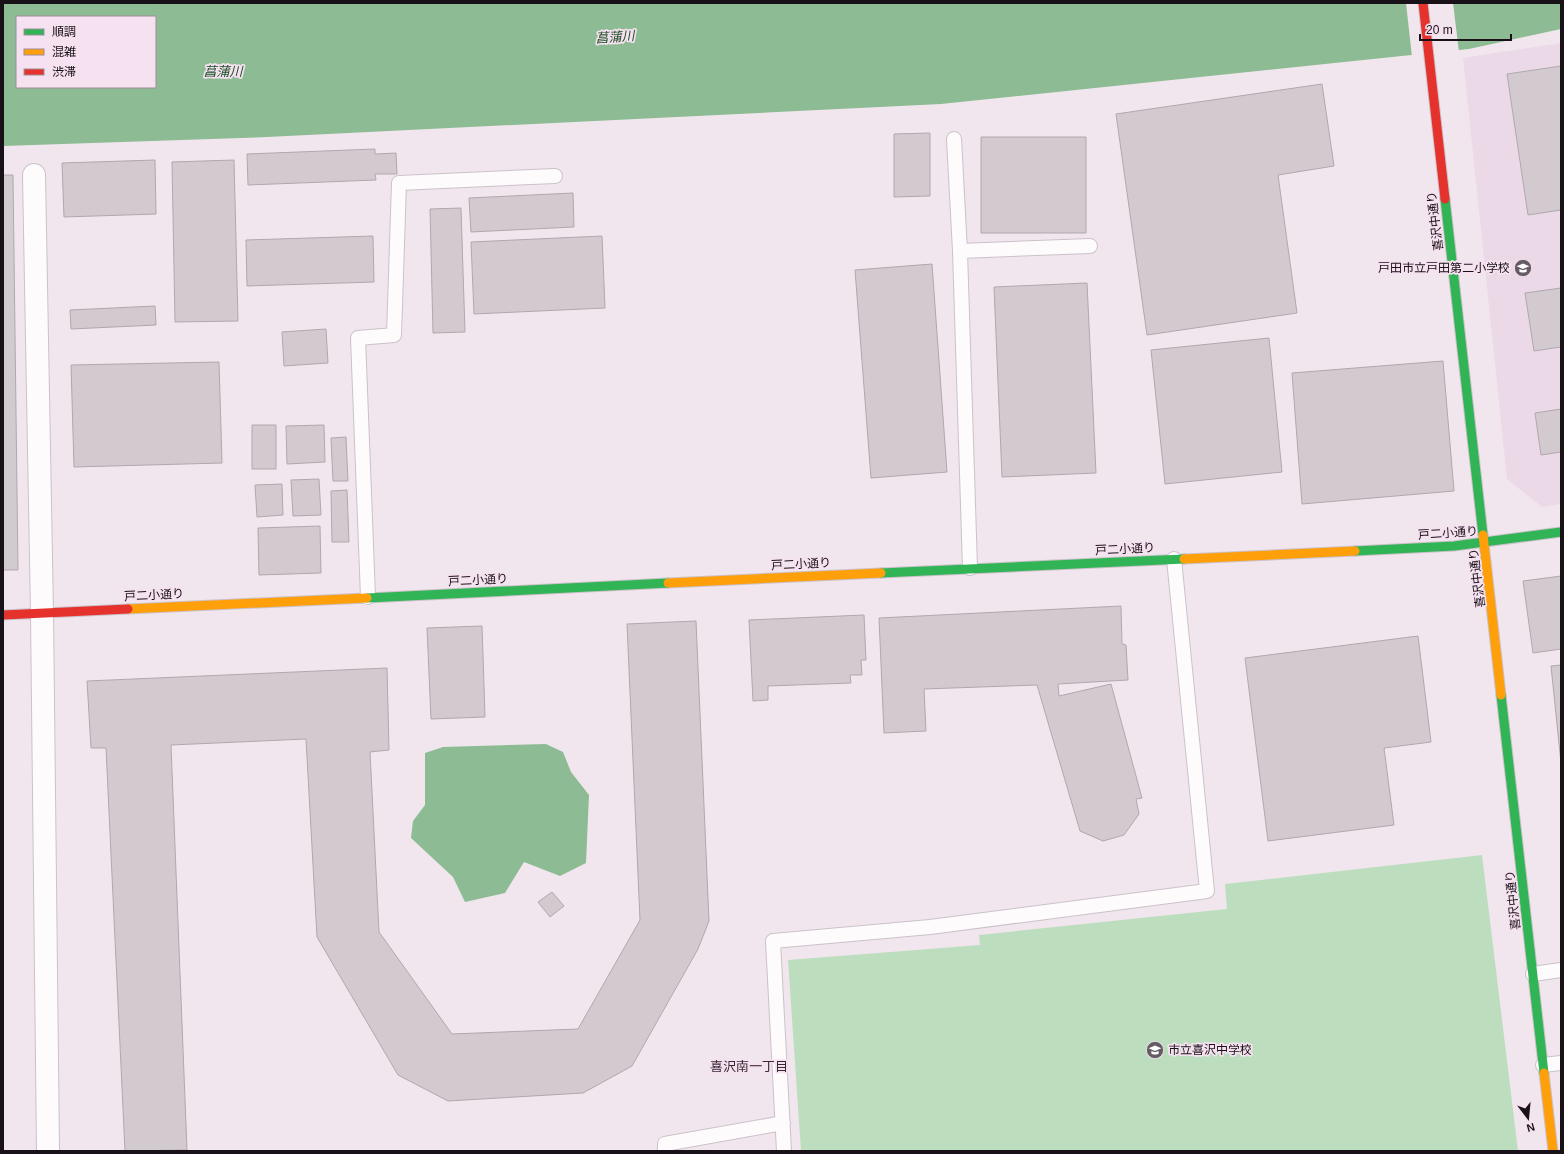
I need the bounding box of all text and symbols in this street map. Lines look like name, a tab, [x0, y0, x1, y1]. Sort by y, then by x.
legend	[16, 16, 156, 88]
scale bar	[1420, 16, 1511, 42]
text: 20 m	[1426, 23, 1453, 37]
text: 順調	[52, 25, 76, 39]
water label: 菖蒲川	[595, 28, 637, 46]
text: 混雑	[52, 45, 76, 59]
water label: 菖蒲川	[203, 64, 244, 79]
text: 渋滞	[52, 65, 76, 79]
street label: 喜沢中通り	[1424, 190, 1446, 252]
school or university icon: 戸田市立戸田第二小学校	[1513, 258, 1533, 278]
place label: 戸田市立戸田第二小学校	[1378, 261, 1510, 275]
street label: 戸二小通り	[1418, 524, 1478, 542]
street label: 戸二小通り	[1095, 540, 1155, 558]
street label: 喜沢中通り	[1466, 547, 1488, 609]
street label: 戸二小通り	[771, 555, 831, 573]
street label: 戸二小通り	[448, 571, 508, 589]
street label: 戸二小通り	[124, 586, 184, 604]
street label: 喜沢中通り	[1503, 869, 1523, 931]
school or university icon: 市立喜沢中学校	[1145, 1040, 1165, 1060]
place label: 市立喜沢中学校	[1168, 1043, 1252, 1057]
district label: 喜沢南一丁目	[710, 1059, 788, 1074]
north arrow	[1508, 1098, 1548, 1138]
text: N	[1525, 1121, 1536, 1134]

